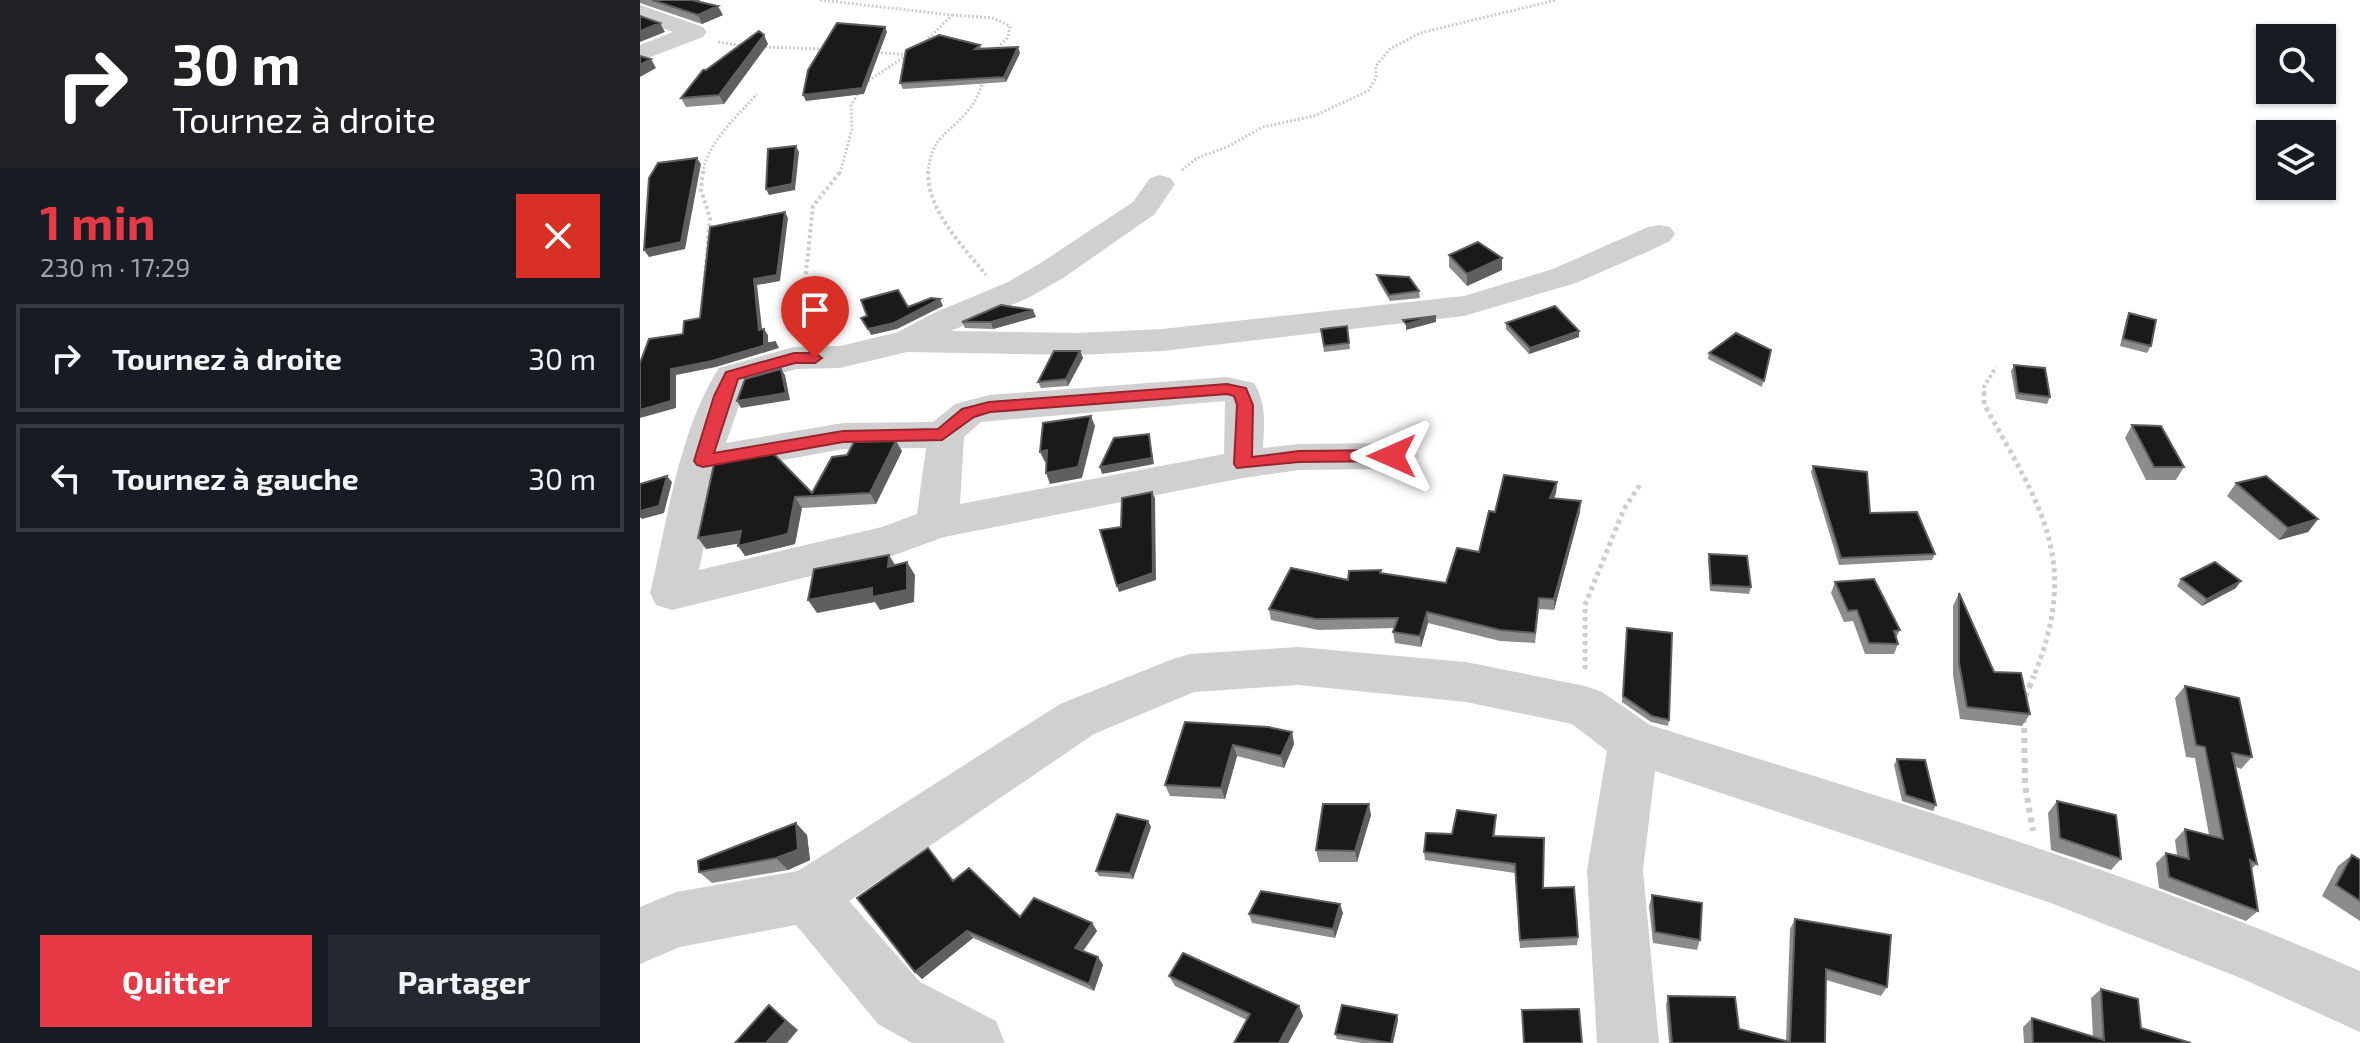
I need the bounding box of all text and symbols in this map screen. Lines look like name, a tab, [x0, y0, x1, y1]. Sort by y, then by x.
map controls	[2256, 24, 2336, 200]
button: search	[2256, 24, 2336, 104]
text: 30 m	[172, 29, 301, 96]
icon: right	[40, 32, 144, 136]
text: Tournez à droite	[172, 97, 436, 140]
button: layers	[2256, 120, 2336, 200]
text: 1 min	[40, 192, 156, 250]
button: close	[516, 194, 600, 278]
text: 230 m · 17:29	[40, 251, 190, 282]
pin	[781, 276, 849, 358]
icon: arrive	[793, 288, 837, 332]
icon: right	[44, 336, 88, 380]
text: Tournez à droite	[112, 340, 342, 376]
text: 30 m	[528, 340, 596, 376]
position arrow	[1350, 414, 1434, 498]
icon: left	[44, 456, 88, 500]
text: Tournez à gauche	[112, 460, 359, 496]
text: 30 m	[528, 460, 596, 496]
button: Quitter	[40, 935, 312, 1027]
button: Partager	[328, 935, 600, 1027]

